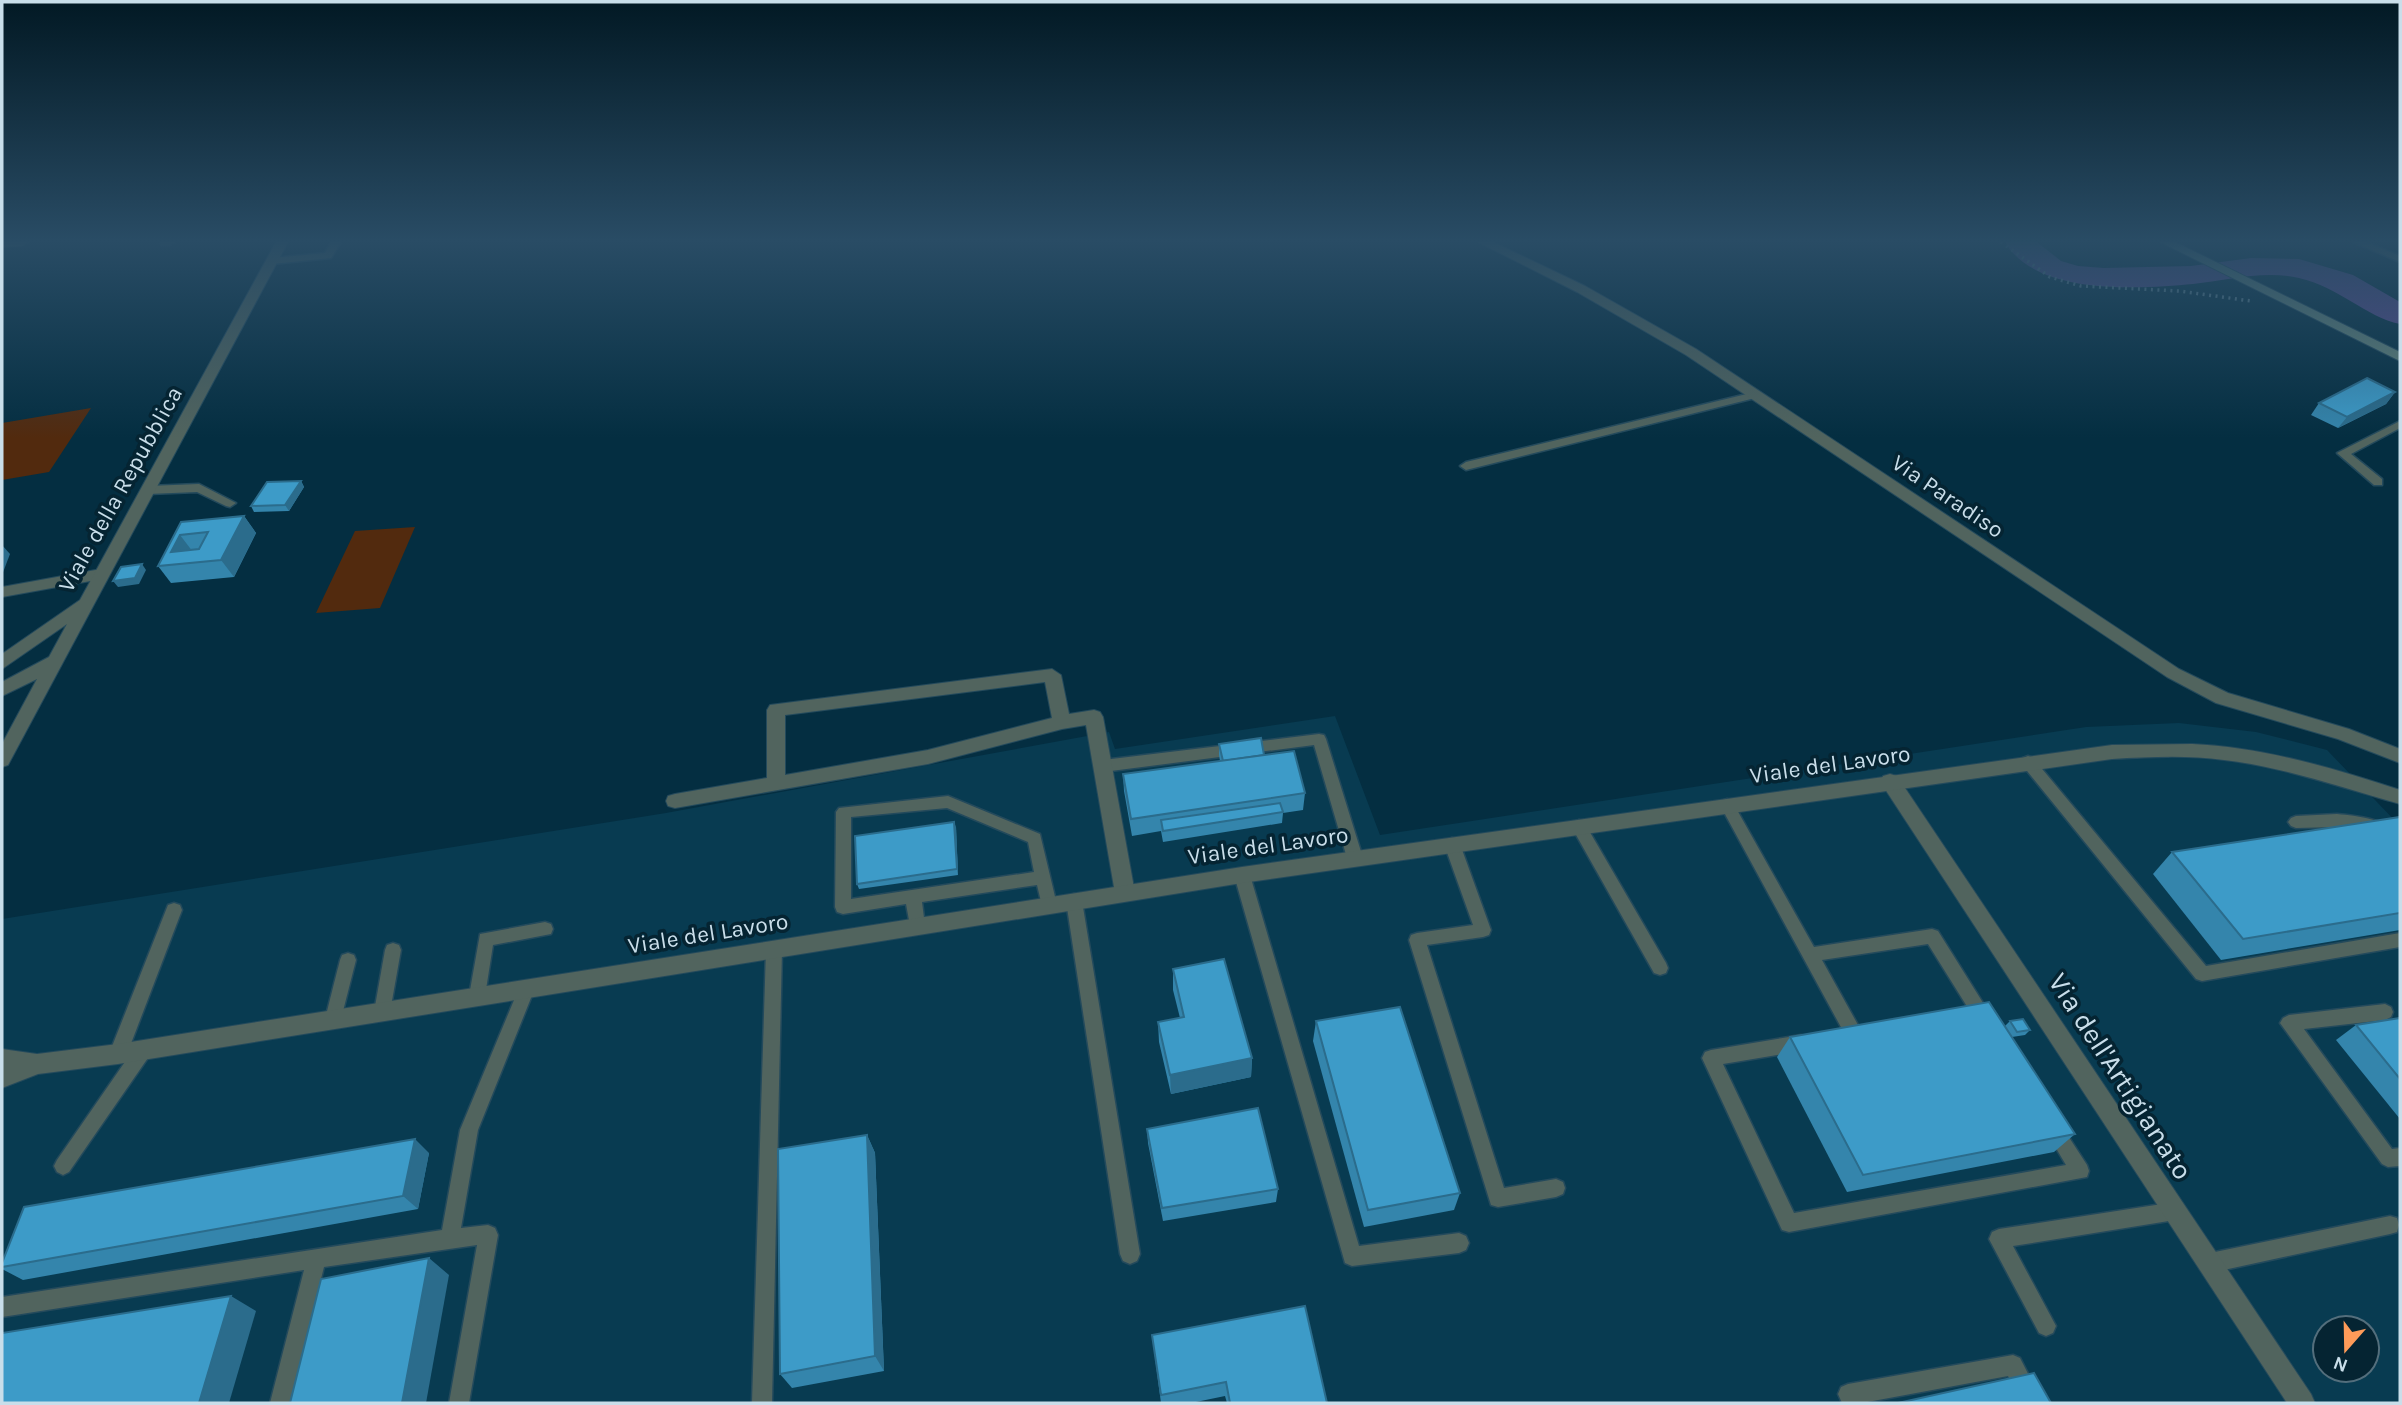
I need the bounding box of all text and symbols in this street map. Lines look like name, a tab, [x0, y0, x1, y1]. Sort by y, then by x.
street label: Viale della Repubblica	[53, 382, 188, 597]
street label: Via Paradiso	[1887, 449, 2009, 544]
street label: Viale del Lavoro	[1748, 740, 1912, 789]
street label: Viale del Lavoro	[1186, 821, 1350, 870]
street label: Viale del Lavoro	[626, 907, 790, 959]
street label: Via dell'Artigianato	[2042, 967, 2200, 1186]
north arrow	[2311, 1314, 2381, 1384]
text: N	[2330, 1351, 2351, 1377]

